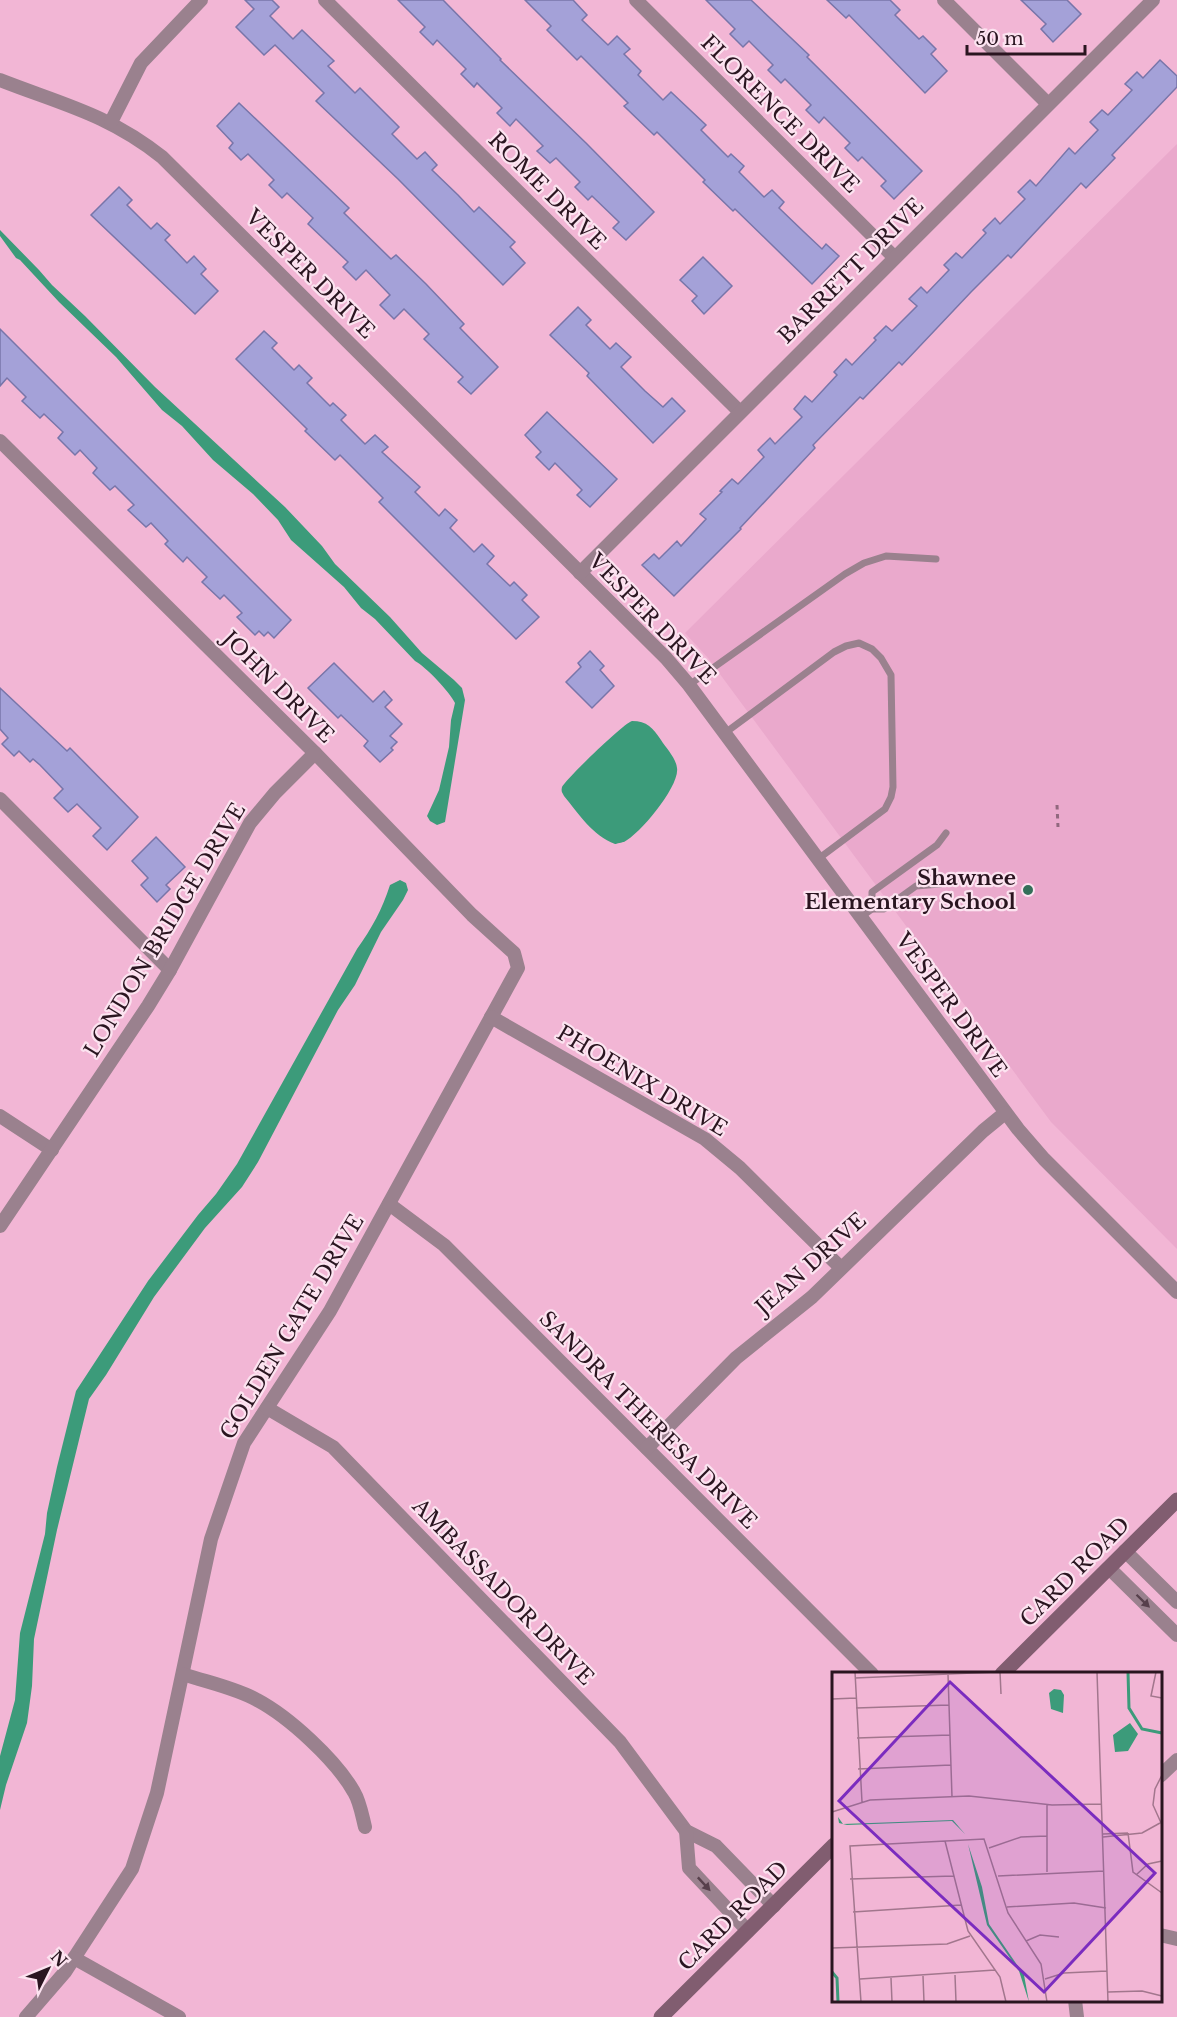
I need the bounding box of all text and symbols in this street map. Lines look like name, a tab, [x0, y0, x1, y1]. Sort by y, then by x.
scale bar	[967, 18, 1086, 56]
text: 50 m	[976, 28, 1024, 50]
street label: FLORENCE DRIVE	[696, 30, 864, 198]
street label: ROME DRIVE	[483, 127, 611, 255]
street label: BARRETT DRIVE	[773, 193, 929, 349]
street label: VESPER DRIVE	[239, 203, 380, 344]
street label: VESPER DRIVE	[582, 547, 721, 690]
street label: JOHN DRIVE	[215, 624, 339, 748]
street label: LONDON BRIDGE DRIVE	[79, 798, 251, 1062]
place label: Shawnee Elementary School	[804, 865, 1017, 915]
marker: Shawnee Elementary School	[1021, 883, 1035, 897]
street label: VESPER DRIVE	[889, 927, 1012, 1082]
street label: PHOENIX DRIVE	[552, 1020, 732, 1142]
street label: JEAN DRIVE	[748, 1208, 872, 1322]
street label: GOLDEN GATE DRIVE	[214, 1210, 370, 1444]
street label: SANDRA THERESA DRIVE	[534, 1306, 762, 1534]
street label: AMBASSADOR DRIVE	[406, 1493, 599, 1691]
street label: CARD ROAD	[1015, 1512, 1135, 1632]
one-way arrow	[1135, 1594, 1150, 1608]
inset map	[832, 1672, 1162, 2002]
street label: CARD ROAD	[673, 1856, 793, 1976]
one-way arrow	[697, 1876, 711, 1891]
north arrow	[18, 1939, 78, 1999]
text: N	[47, 1946, 71, 1971]

